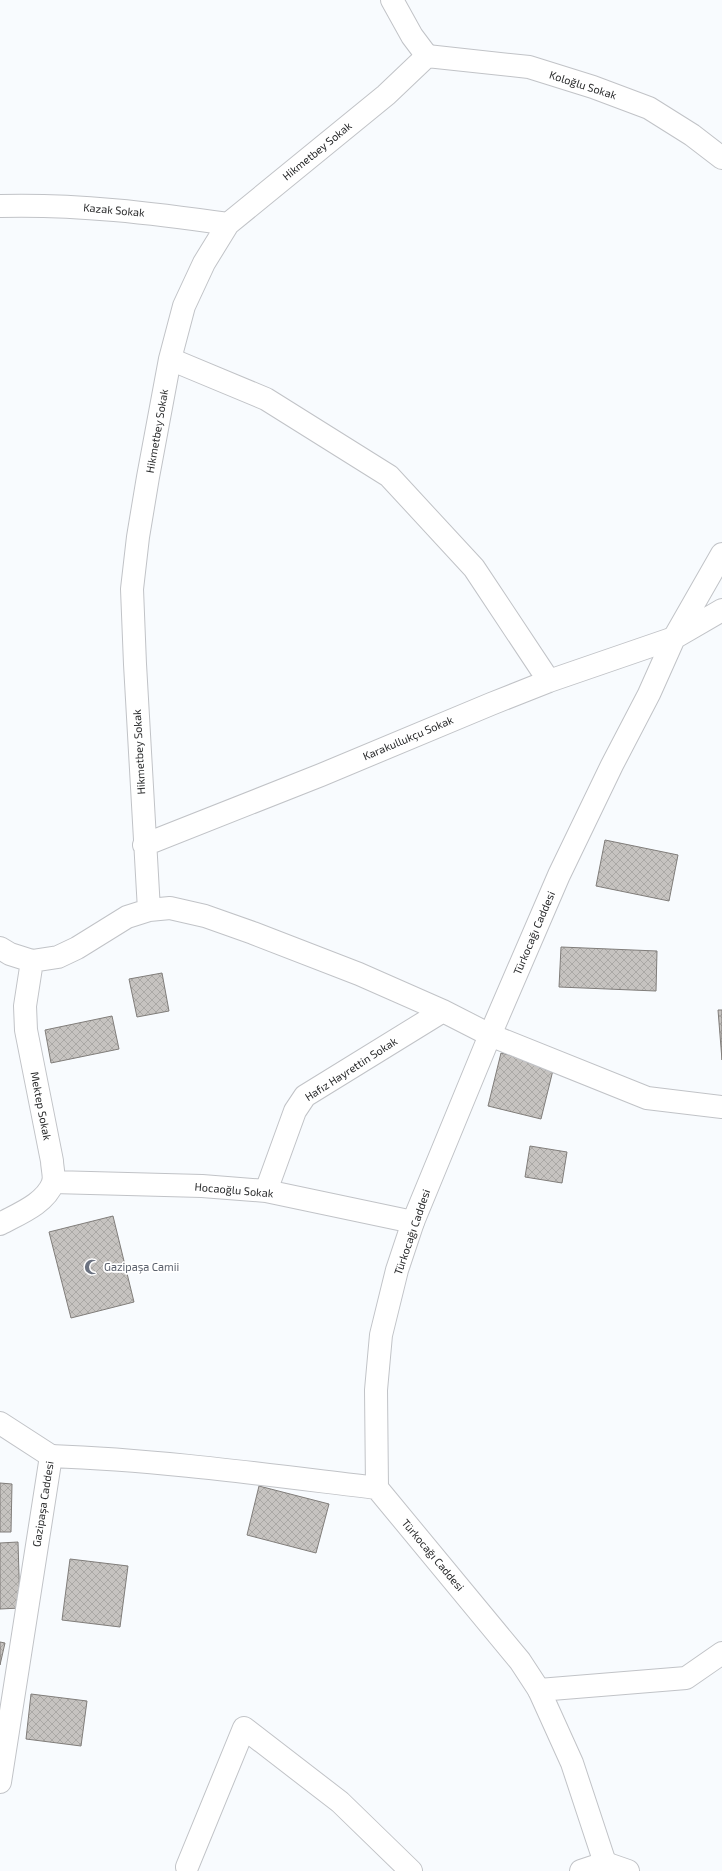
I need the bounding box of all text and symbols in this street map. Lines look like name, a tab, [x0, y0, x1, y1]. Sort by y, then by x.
street label: Koloğlu Sokak	[548, 68, 619, 102]
street label: Hikmetbey Sokak	[279, 118, 354, 182]
street label: Kazak Sokak	[83, 200, 146, 219]
street label: Hikmetbey Sokak	[143, 387, 170, 474]
street label: Hikmetbey Sokak	[130, 709, 147, 795]
street label: Karakullukçu Sokak	[361, 712, 456, 763]
street label: Türkocağı Caddesi	[510, 889, 557, 977]
street label: Hafız Hayrettin Sokak	[302, 1034, 400, 1103]
street label: Mektep Sokak	[28, 1070, 55, 1142]
street label: Hocaoğlu Sokak	[194, 1180, 274, 1199]
street label: Türkocağı Caddesi	[391, 1187, 432, 1276]
mosque icon: Gazipaşa Camii	[83, 1258, 101, 1276]
place label: Gazipaşa Camii	[104, 1260, 179, 1274]
street label: Gazipaşa Caddesi	[29, 1460, 57, 1548]
street label: Türkocağı Caddesi	[400, 1516, 467, 1593]

